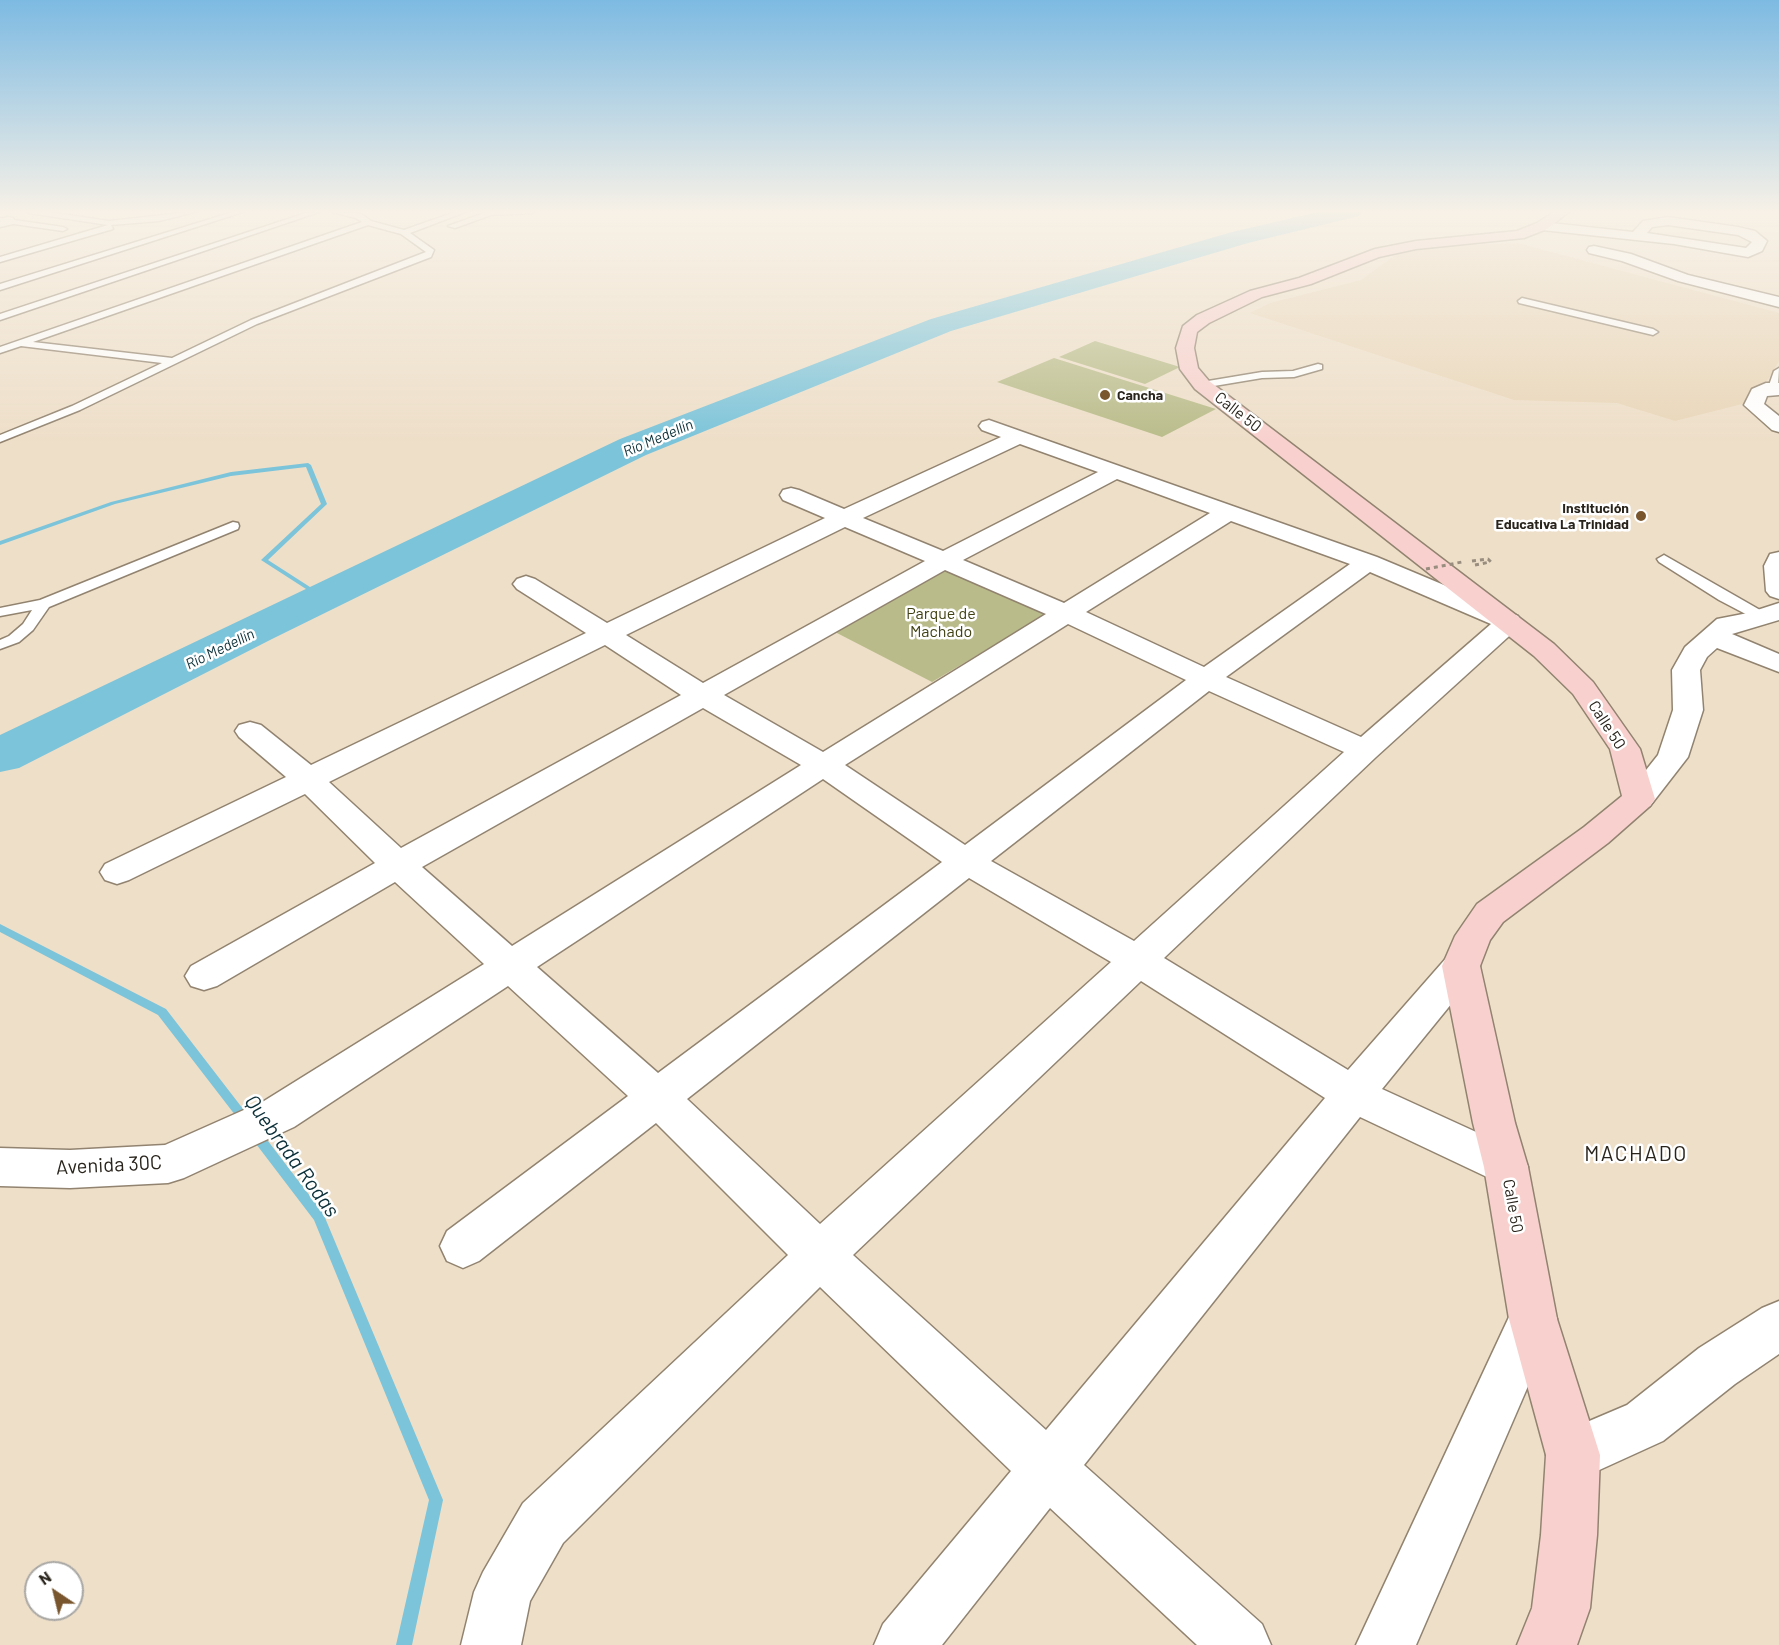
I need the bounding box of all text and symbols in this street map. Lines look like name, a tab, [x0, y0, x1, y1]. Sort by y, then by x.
place label: Cancha	[1117, 387, 1163, 403]
marker: Cancha	[1098, 388, 1112, 402]
street label: Calle 50	[1211, 388, 1265, 436]
water label: Río Medellín	[620, 415, 696, 461]
place label: Institución Educativa La Trinidad	[1496, 500, 1629, 532]
marker: Institución Educativa La Trinidad	[1634, 509, 1648, 523]
park label: Parque de Machado	[906, 604, 976, 642]
water label: Río Medellín	[183, 625, 257, 673]
street label: Calle 50	[1584, 697, 1630, 753]
water label: Quebrada Rodas	[239, 1090, 345, 1222]
district label: MACHADO	[1584, 1141, 1688, 1167]
street label: Avenida 30C	[55, 1150, 163, 1180]
street label: Calle 50	[1499, 1178, 1527, 1234]
north arrow	[24, 1561, 84, 1621]
text: N	[35, 1567, 54, 1588]

